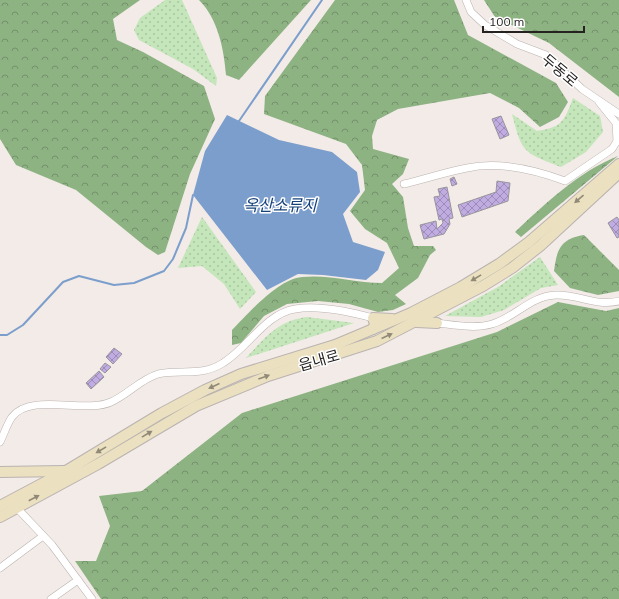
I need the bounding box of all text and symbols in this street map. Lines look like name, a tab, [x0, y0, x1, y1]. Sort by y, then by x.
scale bar	[483, 8, 584, 34]
text: 100 m	[489, 14, 524, 29]
street label: 두동로	[538, 49, 582, 91]
one-way arrow	[574, 194, 584, 204]
water label: 옥산소류지	[243, 195, 318, 215]
one-way arrow	[470, 274, 482, 281]
one-way arrow	[381, 333, 393, 339]
street label: 읍내로	[296, 345, 342, 375]
one-way arrow	[258, 374, 270, 380]
one-way arrow	[209, 383, 220, 389]
one-way arrow	[141, 430, 153, 437]
one-way arrow	[96, 446, 106, 454]
one-way arrow	[28, 495, 40, 502]

